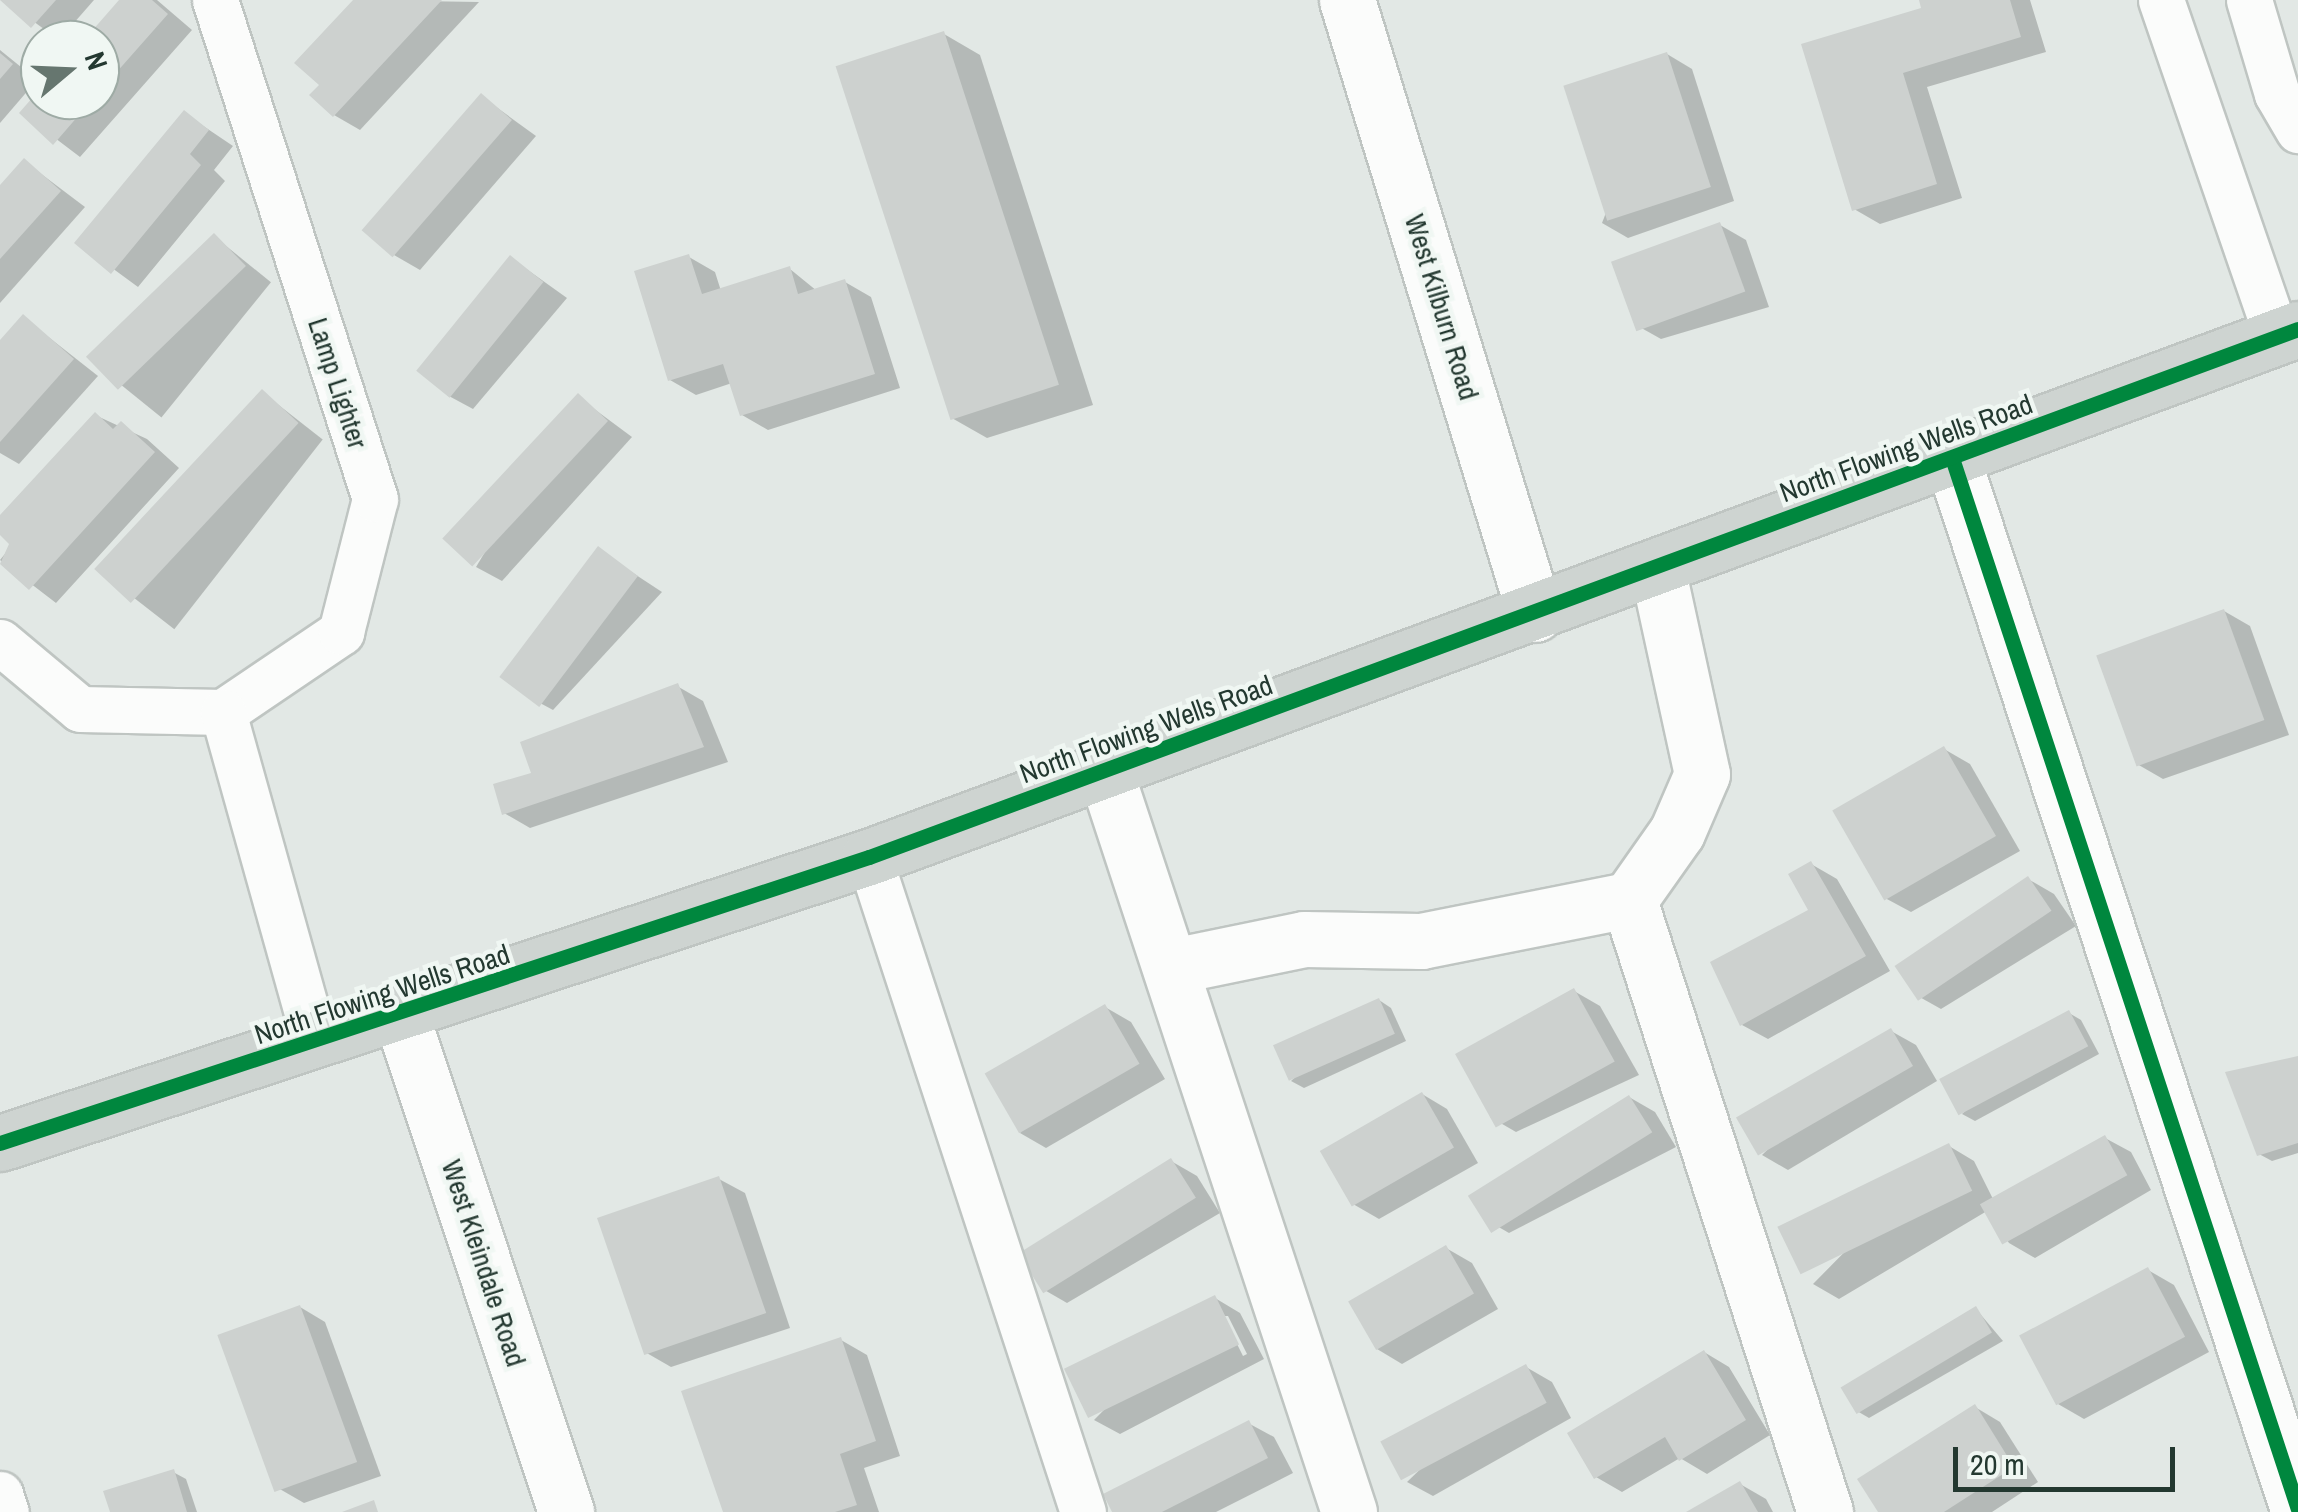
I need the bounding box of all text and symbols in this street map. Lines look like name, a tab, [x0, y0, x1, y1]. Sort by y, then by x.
north arrow	[20, 20, 120, 120]
text: N	[76, 47, 117, 75]
street label: West Kilburn Road	[1398, 210, 1486, 404]
street label: Lamp Lighter	[301, 313, 375, 453]
street label: North Flowing Wells Road	[1775, 387, 2037, 509]
street label: North Flowing Wells Road	[1015, 668, 1277, 790]
street label: North Flowing Wells Road	[250, 937, 514, 1051]
street label: West Kleindale Road	[435, 1155, 533, 1371]
scale bar	[1958, 1427, 2180, 1489]
text: 20 m	[1970, 1444, 2025, 1484]

